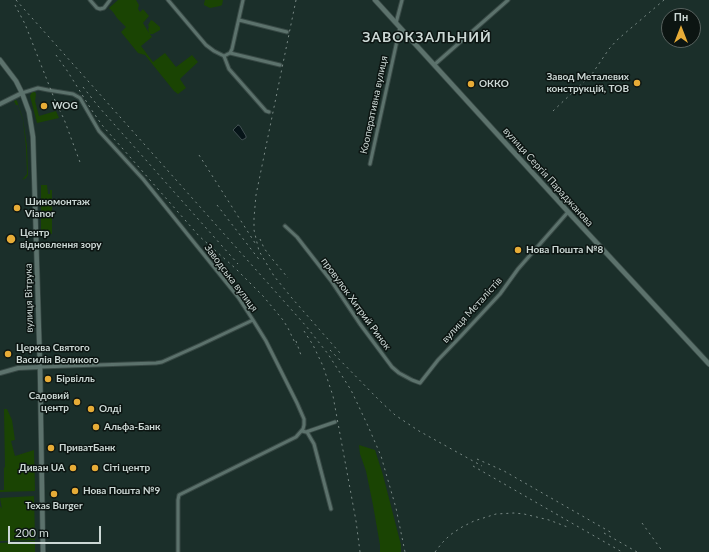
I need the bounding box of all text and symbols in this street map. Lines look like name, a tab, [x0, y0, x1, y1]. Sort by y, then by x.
north arrow	[661, 8, 701, 48]
text: Пн	[674, 10, 688, 23]
district label: ЗАВОКЗАЛЬНИЙ	[362, 29, 492, 45]
street label: Кооперативна вулиця	[358, 55, 390, 155]
place label: Завод Металевих конструкцій, ТОВ	[546, 71, 629, 94]
place label: ОККО	[479, 78, 509, 90]
marker: Завод Металевих конструкцій, ТОВ	[632, 78, 642, 88]
marker: ОККО	[466, 79, 476, 89]
place label: WOG	[52, 100, 78, 112]
marker: WOG	[39, 101, 49, 111]
street label: вулиця Сергія Параджанова	[500, 125, 596, 229]
place label: Шиномонтаж Vianor	[25, 196, 90, 220]
marker: Шиномонтаж Vianor	[12, 203, 22, 213]
place label: Центр відновлення зору	[20, 227, 102, 250]
marker: Центр відновлення зору	[5, 233, 17, 245]
street label: Заводська вулиця	[202, 242, 260, 314]
place label: Нова Пошта №8	[526, 244, 603, 256]
marker: Нова Пошта №8	[513, 245, 523, 255]
street label: провулок Хитрий Ринок	[319, 256, 393, 352]
street label: вулиця Вітрука	[22, 263, 36, 333]
street label: вулиця Металістів	[439, 275, 505, 345]
place label: Церква Святого Василія Великого	[16, 342, 99, 366]
marker: Церква Святого Василія Великого	[3, 349, 13, 359]
place label: Бірвілль	[56, 373, 95, 385]
marker: Бірвілль	[43, 374, 53, 384]
place label: Садовий центр	[29, 390, 69, 414]
marker: Садовий центр	[72, 397, 82, 407]
place label: Олді	[99, 403, 121, 415]
marker: Олді	[86, 404, 96, 414]
place label: Альфа-Банк	[104, 421, 160, 433]
marker: Альфа-Банк	[91, 422, 101, 432]
place label: ПриватБанк	[59, 442, 116, 454]
marker: ПриватБанк	[46, 443, 56, 453]
place label: Диван UA	[19, 462, 65, 474]
place label: Сіті центр	[103, 462, 150, 474]
marker: Диван UA	[68, 463, 78, 473]
marker: Сіті центр	[90, 463, 100, 473]
place label: Нова Пошта №9	[83, 485, 160, 497]
marker: Нова Пошта №9	[70, 486, 80, 496]
marker: Texas Burger	[49, 489, 59, 499]
place label: Texas Burger	[25, 500, 83, 512]
scale bar	[10, 518, 103, 544]
text: 200 m	[15, 525, 49, 540]

